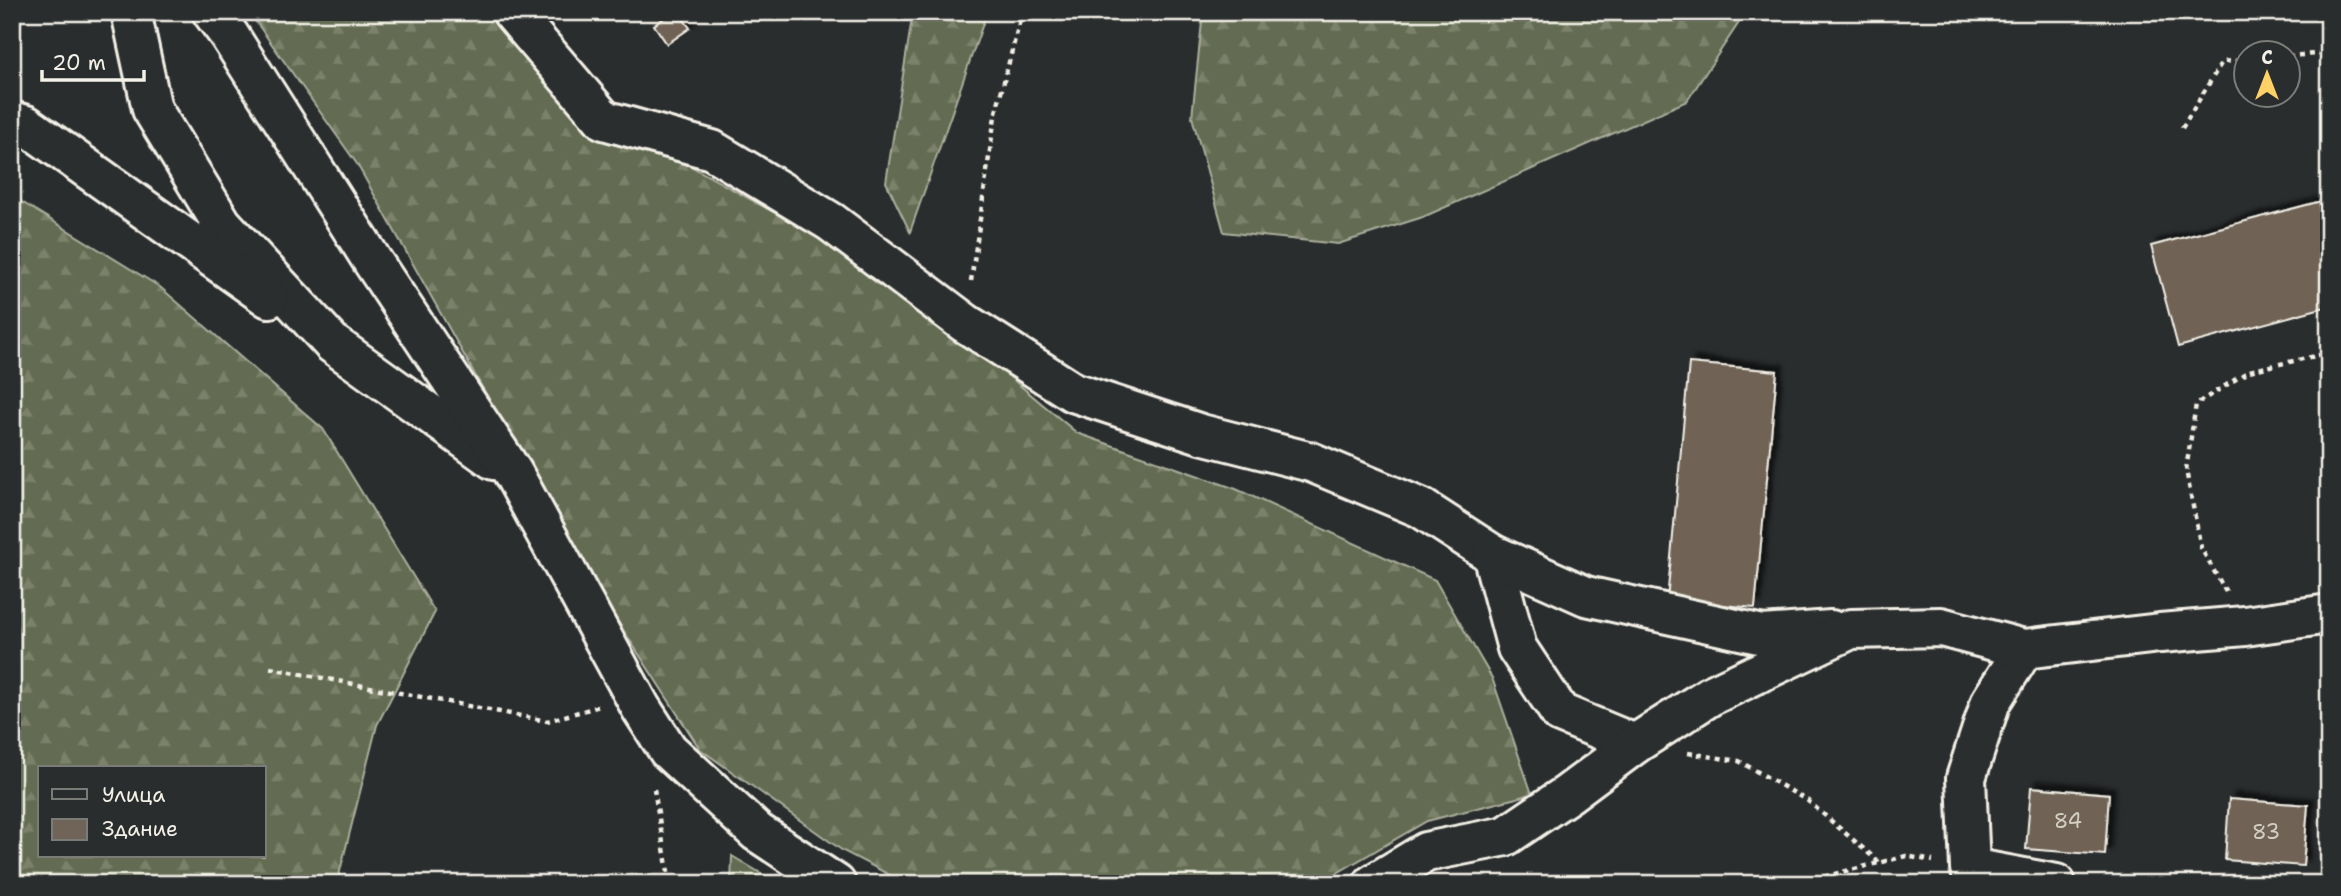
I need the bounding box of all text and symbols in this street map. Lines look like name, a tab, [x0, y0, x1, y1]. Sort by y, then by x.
scale bar	[42, 38, 144, 82]
north arrow	[2232, 38, 2302, 108]
text: С	[2261, 45, 2273, 70]
text: 20 m	[52, 49, 106, 77]
legend	[38, 766, 266, 858]
text: Улица	[102, 781, 165, 809]
house number: 84	[2054, 807, 2082, 835]
text: Здание	[102, 815, 178, 843]
house number: 83	[2252, 818, 2280, 846]

